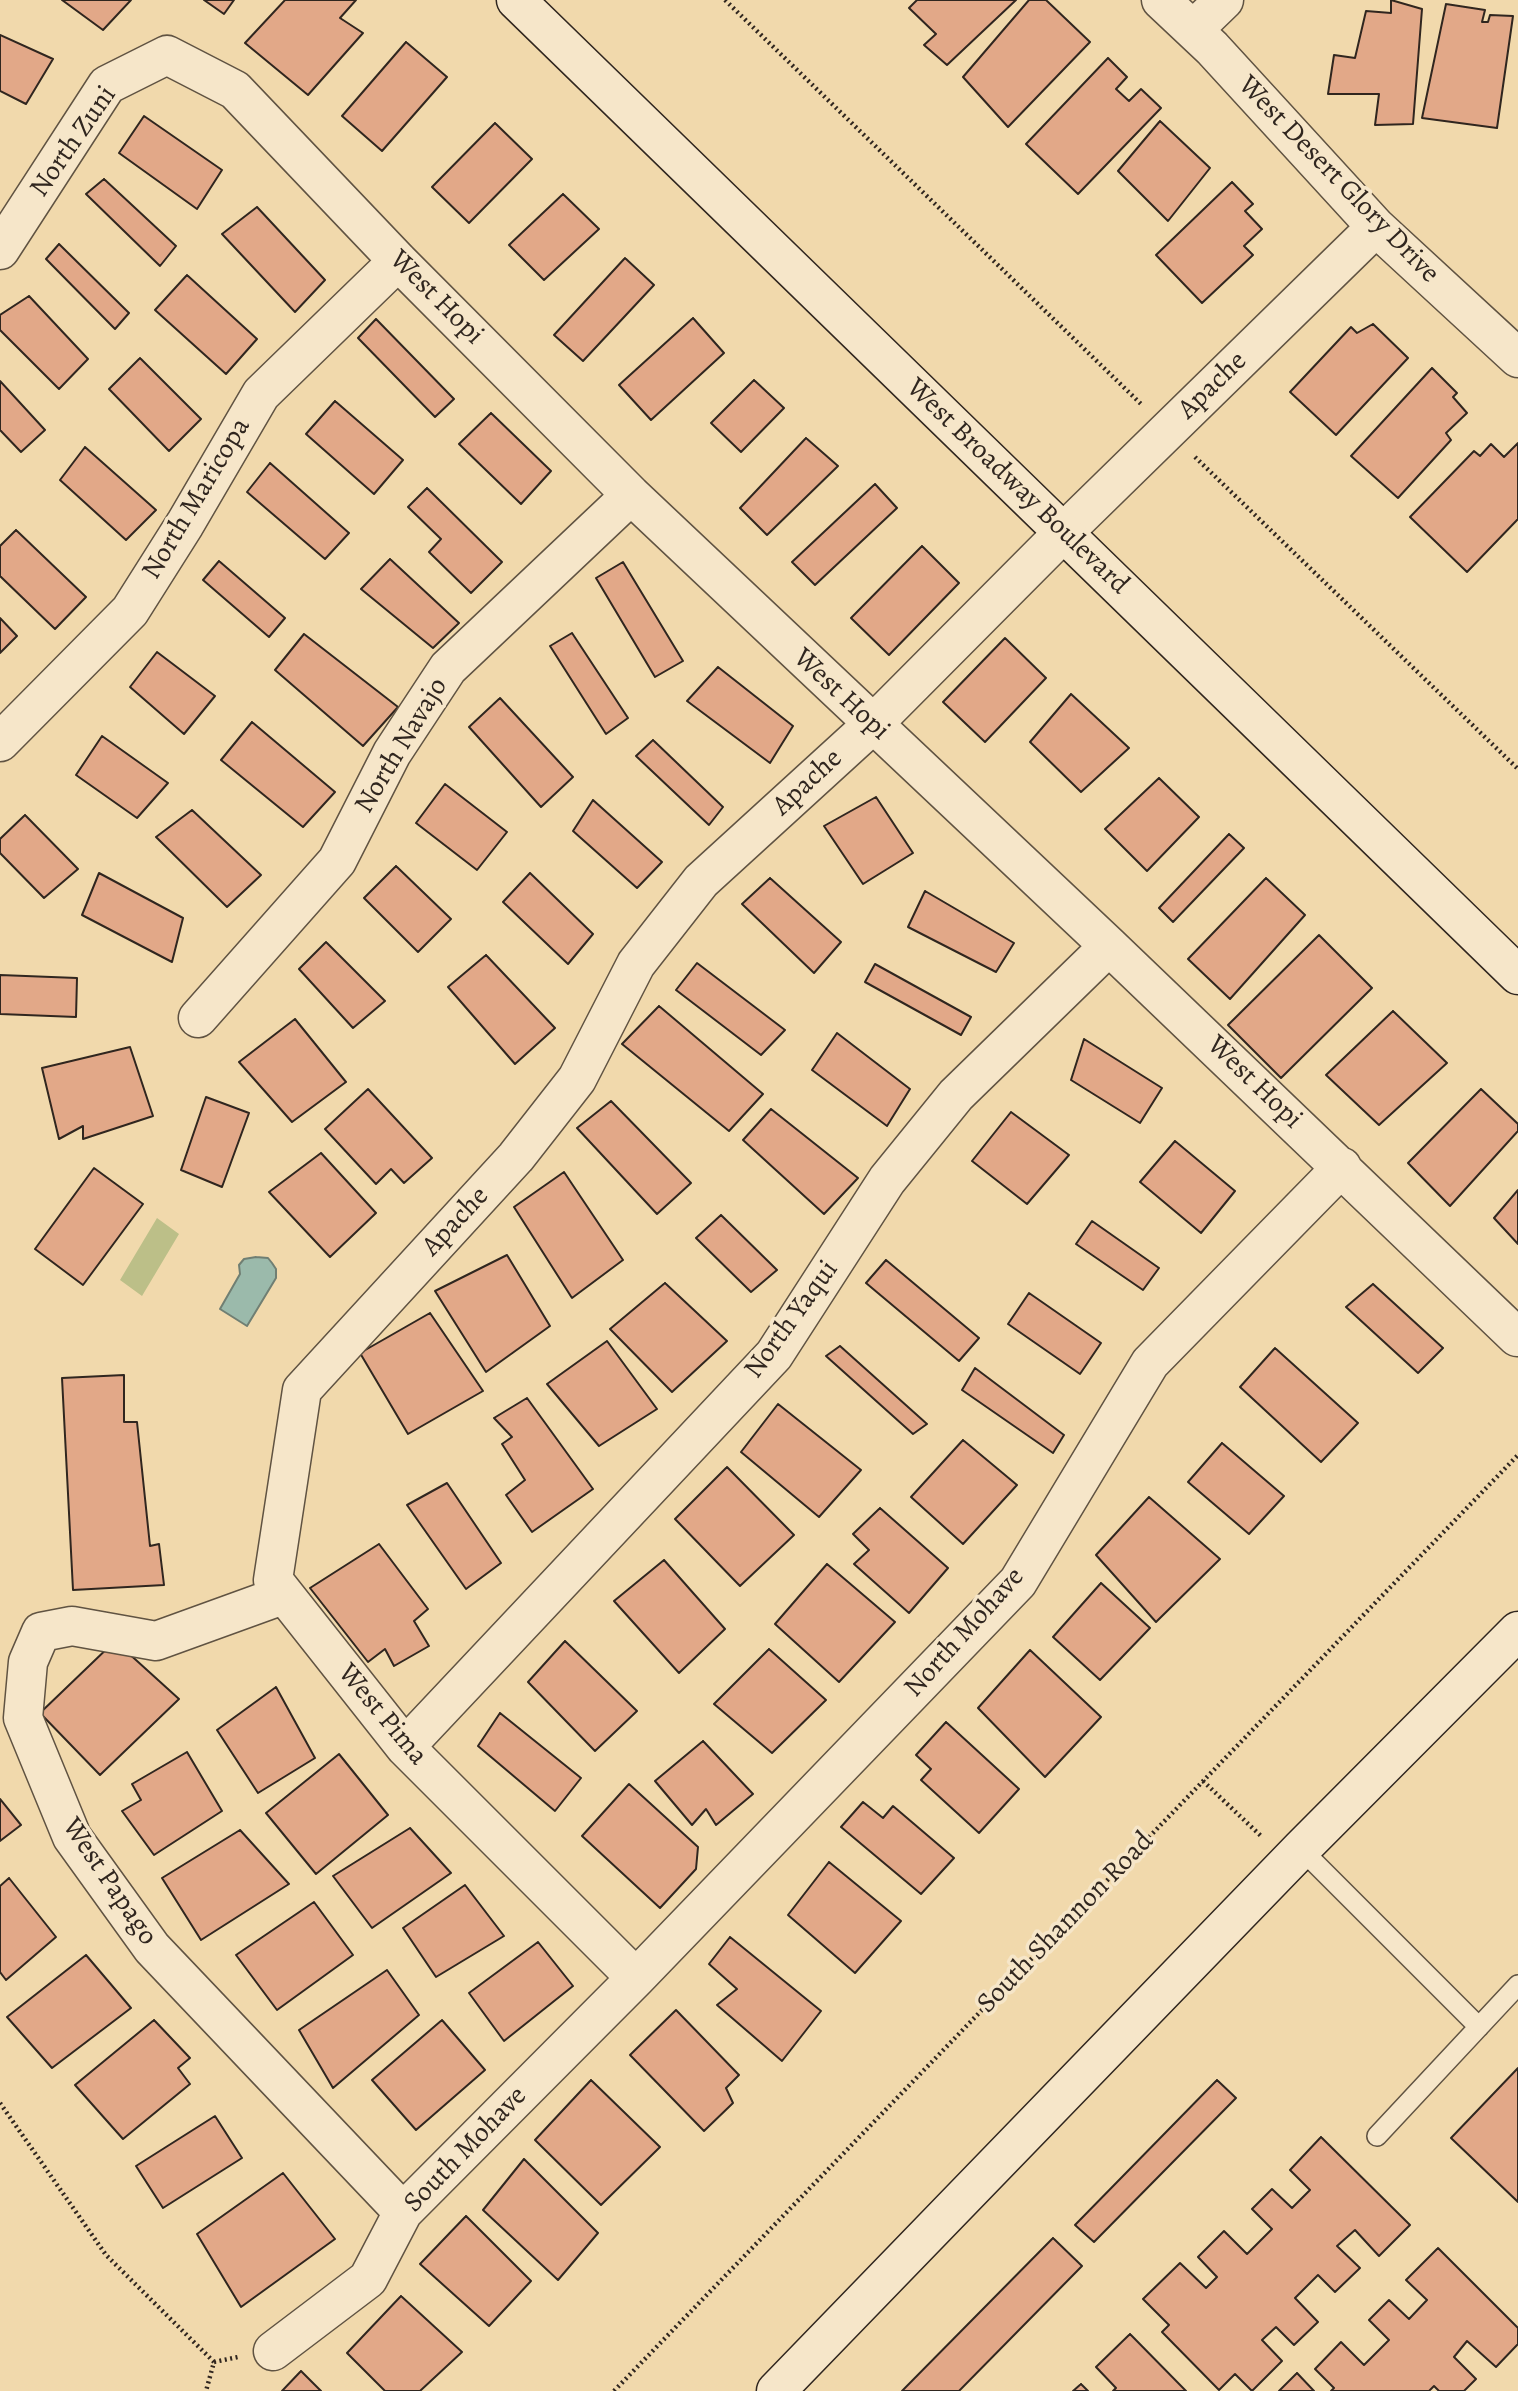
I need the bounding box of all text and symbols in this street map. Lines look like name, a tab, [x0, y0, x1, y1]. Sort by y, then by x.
street label: West Desert Glory Drive	[1230, 69, 1446, 291]
street label: North Zuni	[24, 80, 124, 204]
street label: West Hopi	[382, 244, 490, 352]
street label: Apache	[1171, 345, 1255, 427]
street label: West Broadway Boulevard	[899, 372, 1135, 602]
street label: North Maricopa	[136, 412, 258, 586]
street label: West Hopi	[786, 642, 896, 748]
street label: North Navajo	[348, 672, 456, 820]
street label: Apache	[766, 742, 850, 824]
street label: West Hopi	[1199, 1029, 1309, 1137]
street label: Apache	[415, 1180, 497, 1264]
street label: North Yaqui	[738, 1254, 846, 1386]
street label: North Mohave	[898, 1561, 1032, 1705]
street label: West Pima	[330, 1657, 434, 1773]
street label: West Papago	[54, 1812, 164, 1952]
street label: South Shannon Road	[971, 1825, 1161, 2021]
street label: South Mohave	[398, 2080, 534, 2220]

